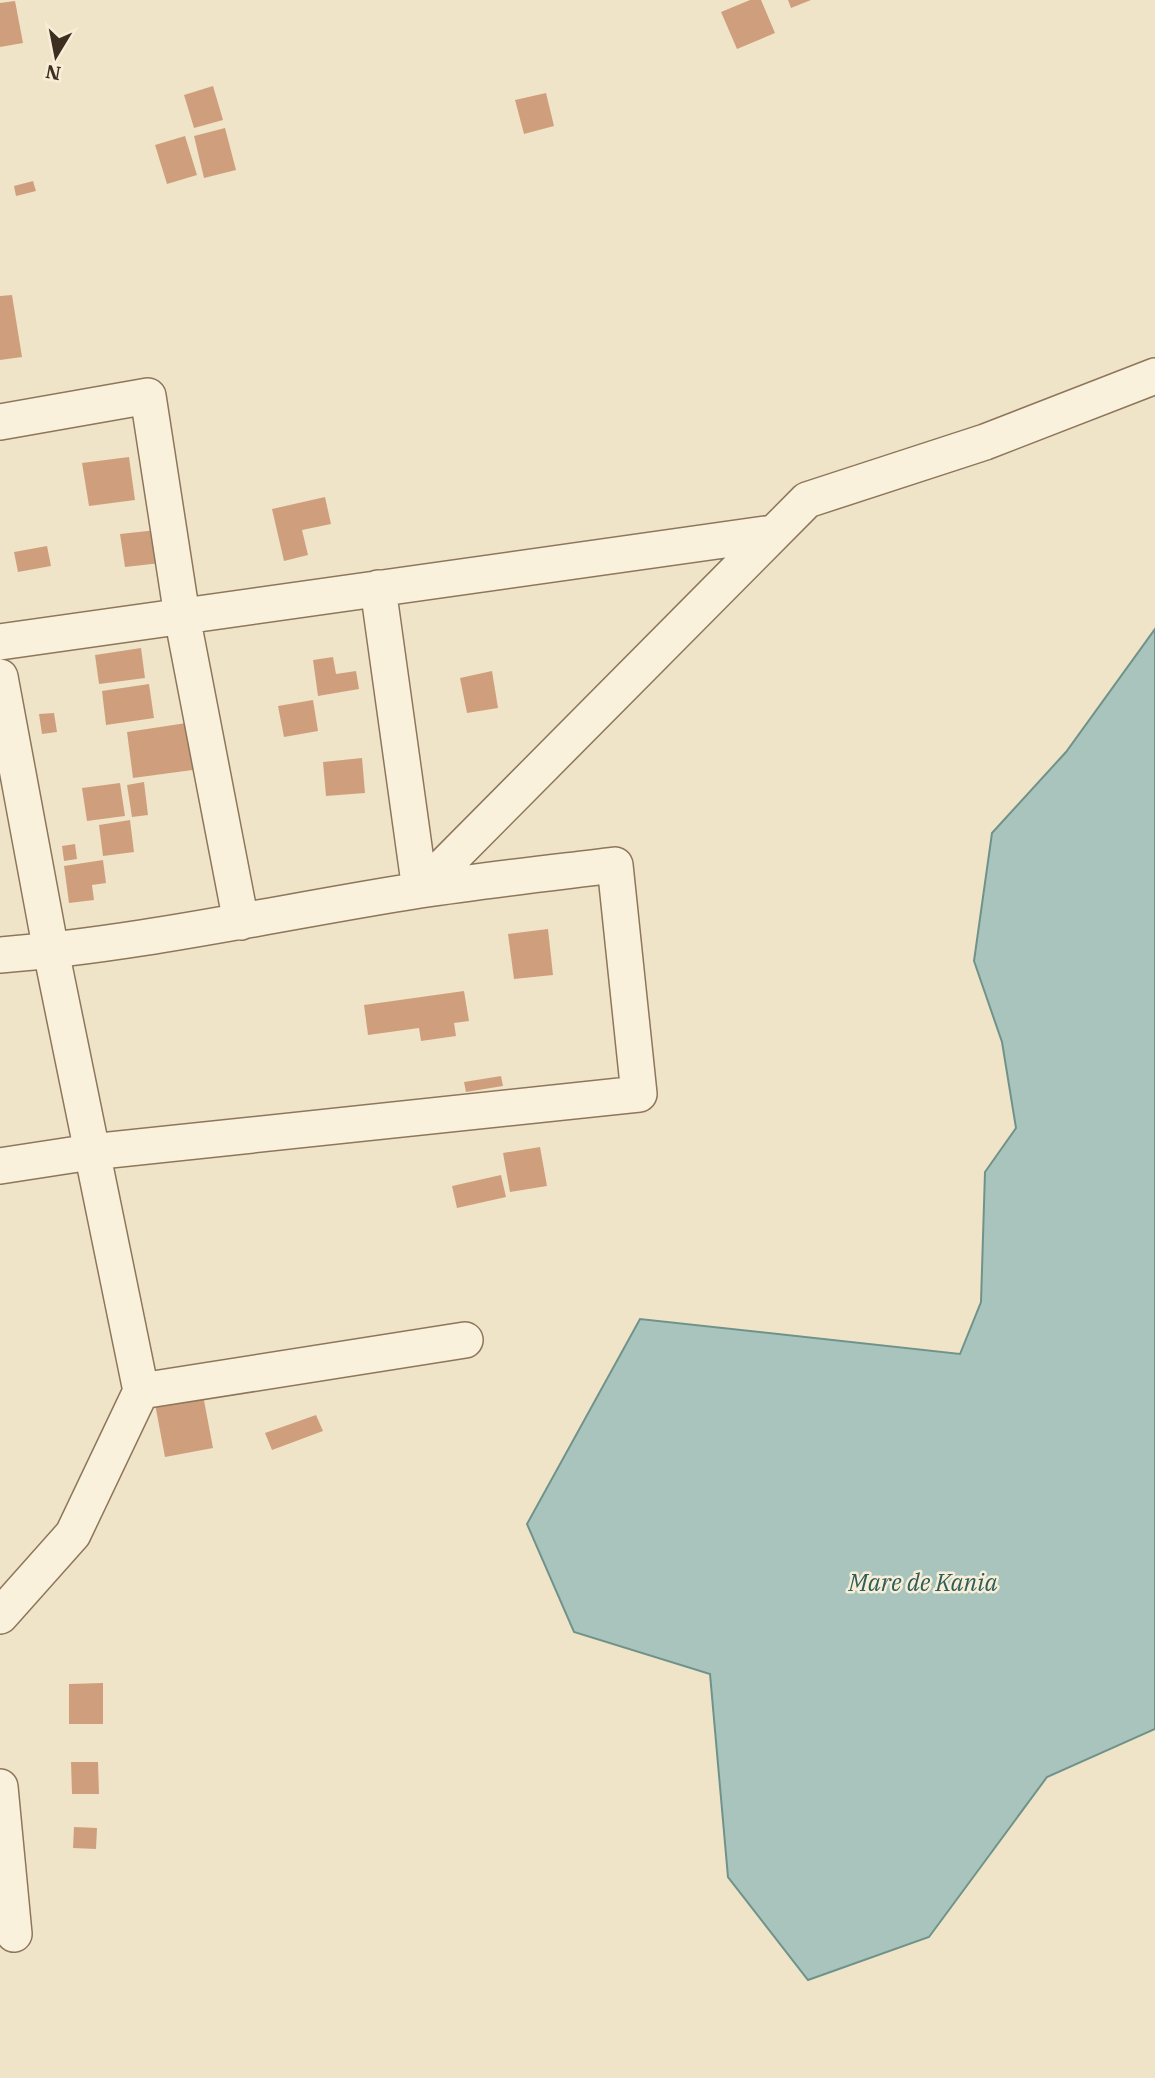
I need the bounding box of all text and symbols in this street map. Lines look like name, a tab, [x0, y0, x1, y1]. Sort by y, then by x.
north arrow	[21, 21, 91, 91]
text: N	[44, 60, 63, 86]
water label: Mare de Kania	[847, 1566, 998, 1598]

